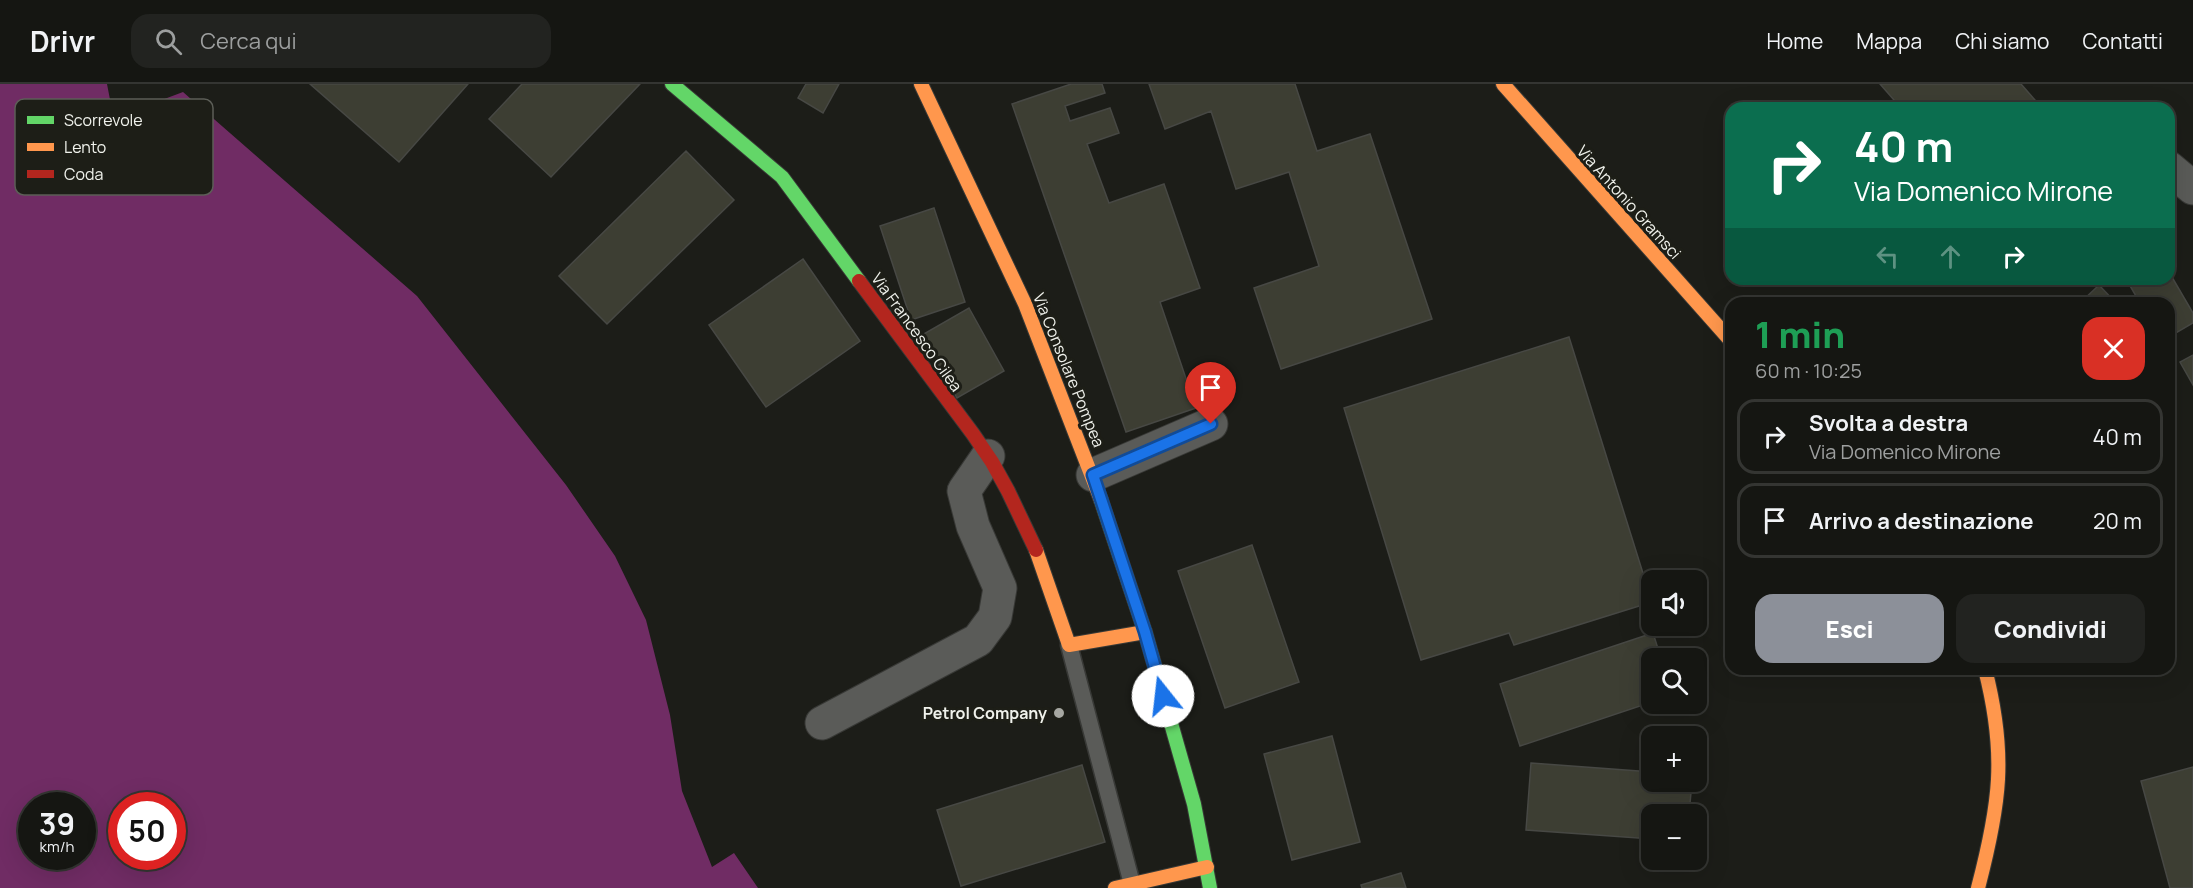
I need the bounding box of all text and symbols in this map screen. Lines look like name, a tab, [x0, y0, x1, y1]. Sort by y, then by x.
search box	[131, 14, 551, 68]
text: Drivr	[30, 22, 95, 60]
icon: search	[152, 25, 185, 58]
text: Cerca qui	[200, 26, 297, 56]
text: Home	[1766, 27, 1823, 55]
text: Mappa	[1856, 27, 1922, 55]
text: Chi siamo	[1955, 27, 2050, 55]
text: Contatti	[2083, 27, 2163, 55]
legend	[15, 99, 213, 195]
text: Scorrevole	[64, 109, 143, 131]
text: 40 m	[1854, 117, 1953, 175]
icon: right	[1755, 126, 1833, 204]
text: Lento	[64, 136, 106, 158]
street label: Via Antonio Gramsci	[1572, 140, 1686, 264]
text: Coda	[64, 163, 103, 185]
text: Via Domenico Mirone	[1854, 172, 2113, 209]
icon: left	[1871, 240, 1904, 273]
icon: ahead	[1934, 240, 1967, 273]
icon: right	[1997, 240, 2030, 273]
street label: Via Francesco Cilea	[866, 268, 968, 396]
street label: Via Consolare Pompea	[1028, 290, 1110, 450]
text: 1 min	[1755, 310, 1845, 359]
button: close	[2082, 317, 2145, 380]
text: 60 m · 10:25	[1755, 357, 1862, 384]
pin	[1185, 362, 1236, 424]
icon: arrive	[1194, 371, 1227, 404]
text: Svolta a destra	[1809, 408, 1968, 438]
icon: right	[1758, 420, 1791, 453]
text: 40 m	[2093, 422, 2142, 452]
text: Via Domenico Mirone	[1809, 438, 2001, 465]
icon: arrive	[1758, 504, 1791, 537]
text: Arrivo a destinazione	[1809, 506, 2033, 536]
text: 20 m	[2093, 506, 2142, 536]
map controls	[1641, 570, 1707, 870]
button: sound	[1641, 570, 1707, 636]
button: Esci	[1755, 594, 1944, 663]
button: Condividi	[1956, 594, 2145, 663]
button: search	[1641, 648, 1707, 714]
position arrow	[1131, 664, 1195, 728]
place label: Petrol Company	[923, 702, 1047, 724]
marker: Petrol Company	[1052, 706, 1066, 720]
button: +	[1641, 726, 1707, 792]
speed limit sign: 50	[108, 792, 186, 870]
text: 39	[39, 803, 75, 844]
button: −	[1641, 804, 1707, 870]
text: km/h	[40, 836, 74, 857]

